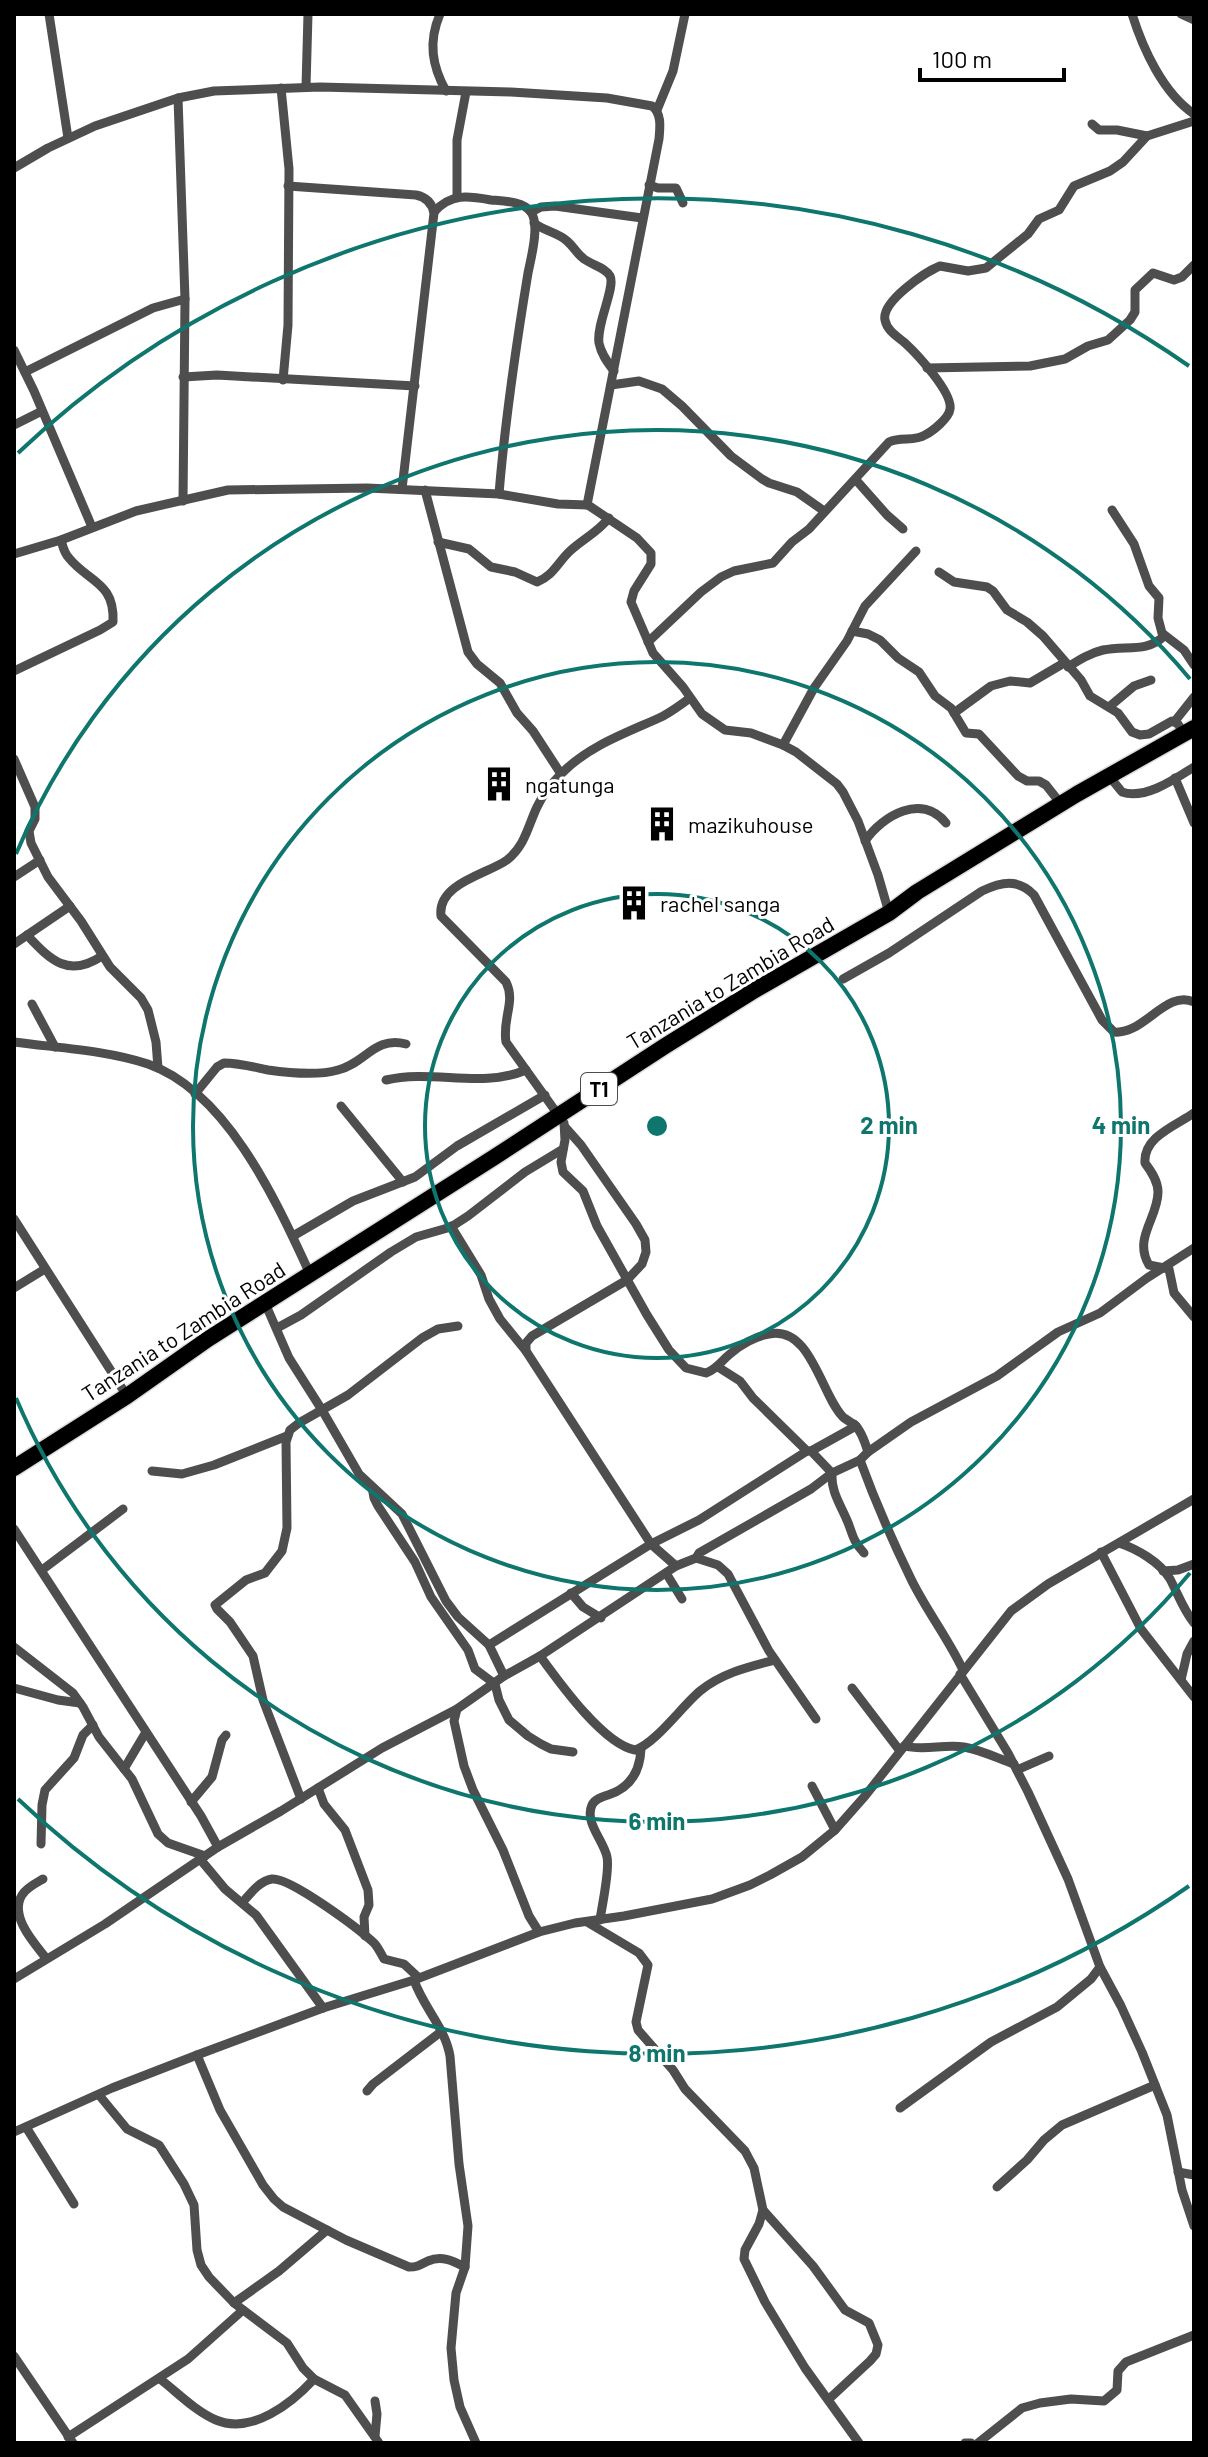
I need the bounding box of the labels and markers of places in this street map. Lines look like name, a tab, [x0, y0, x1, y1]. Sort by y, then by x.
building icon: ngatunga	[480, 765, 518, 803]
place label: ngatunga	[525, 771, 614, 797]
building icon: mazikuhouse	[643, 805, 681, 843]
place label: mazikuhouse	[688, 811, 813, 837]
building icon: rachel sanga	[615, 884, 653, 922]
place label: rachel sanga	[660, 890, 780, 916]
centre of rings	[643, 1112, 671, 1140]

